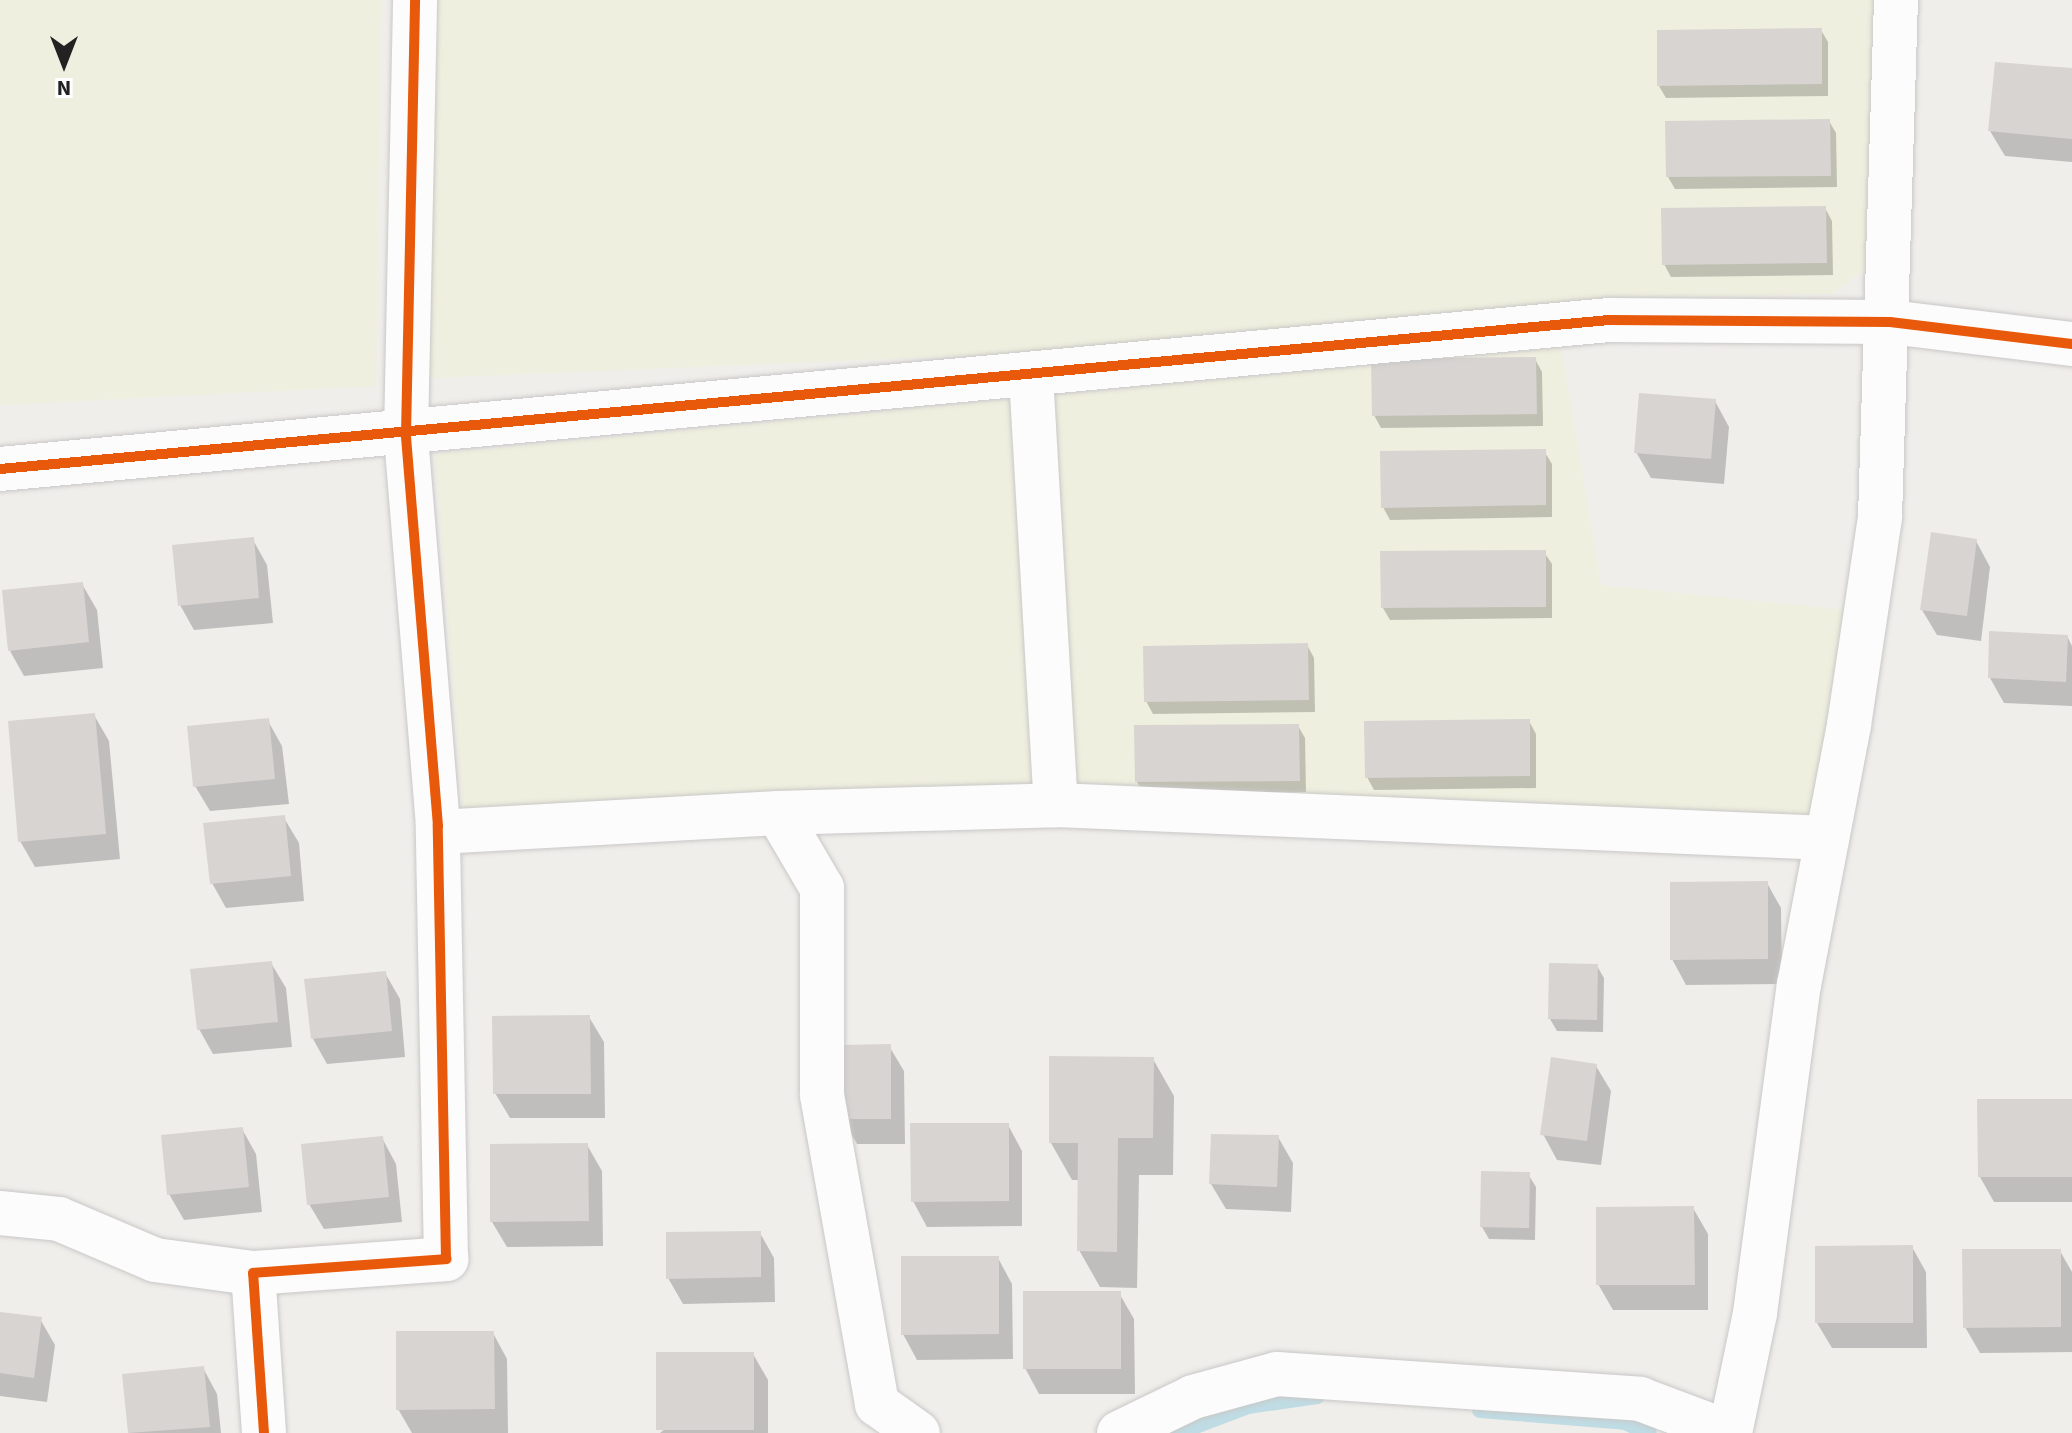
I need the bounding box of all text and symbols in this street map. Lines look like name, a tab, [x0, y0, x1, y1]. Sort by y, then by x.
north arrow	[24, 24, 104, 104]
text: N	[57, 72, 71, 104]

